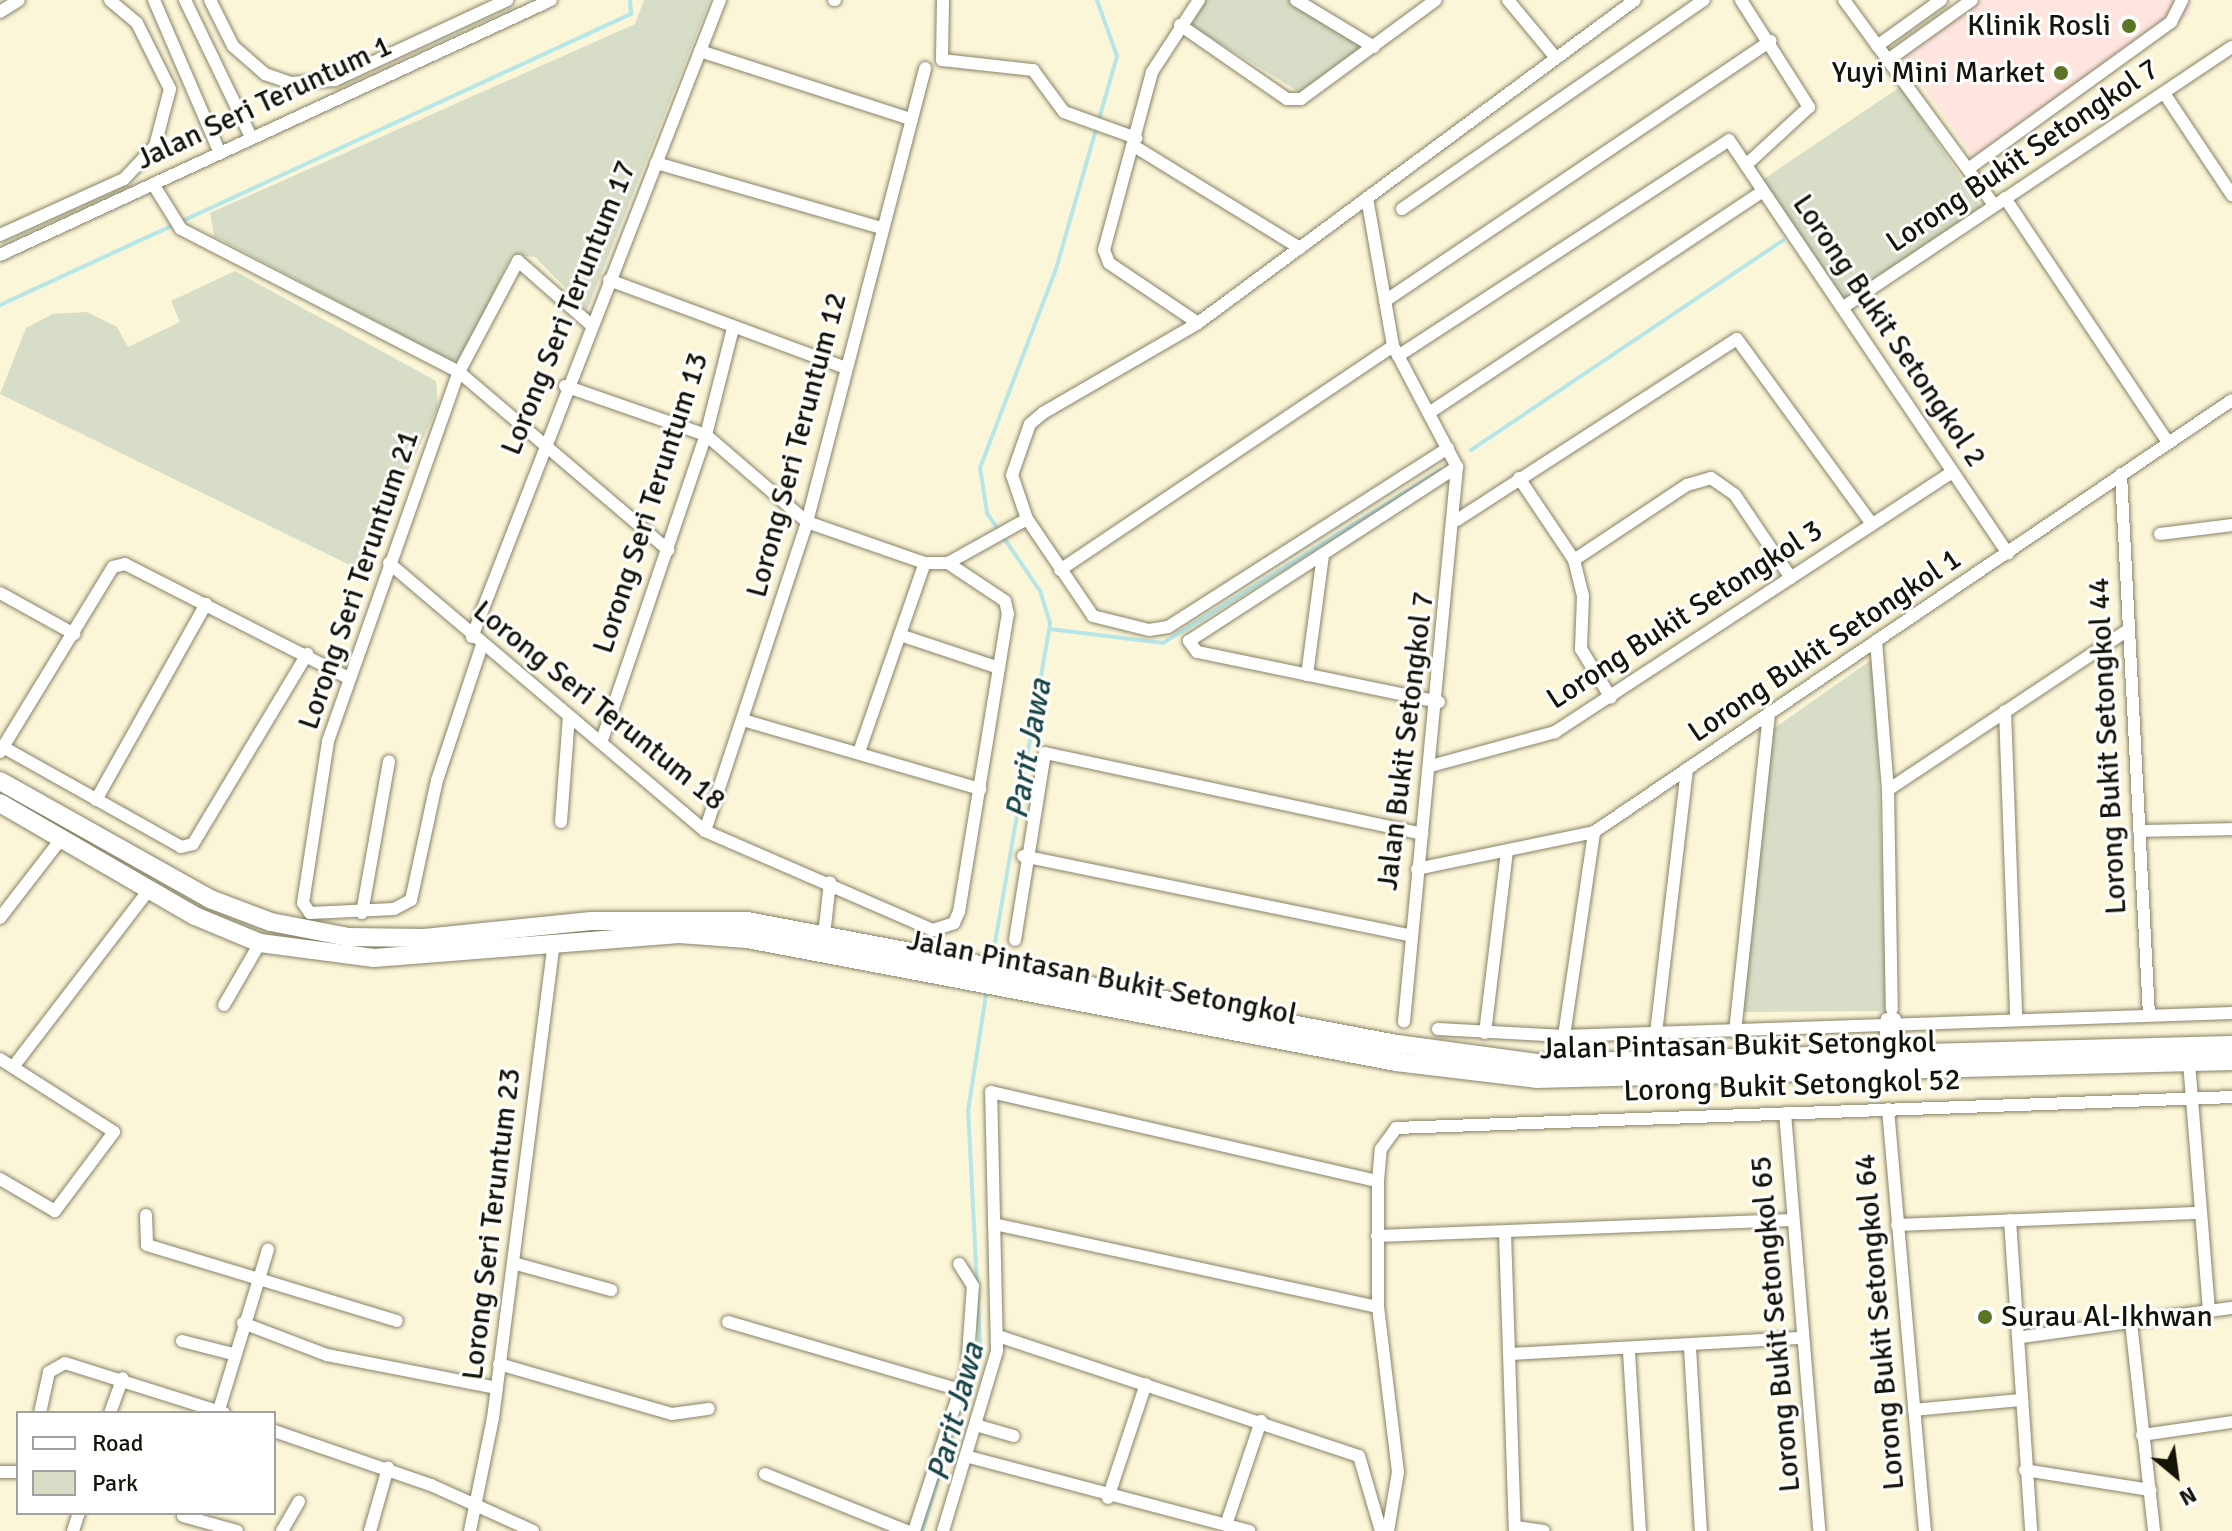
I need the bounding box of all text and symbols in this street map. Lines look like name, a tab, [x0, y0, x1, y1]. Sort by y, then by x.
place label: Klinik Rosli	[1967, 8, 2111, 44]
marker: Klinik Rosli	[2118, 15, 2140, 37]
street label: Jalan Seri Teruntum 1	[131, 28, 397, 178]
street label: Lorong Bukit Setongkol 7	[1880, 51, 2166, 261]
place label: Yuyi Mini Market	[1832, 55, 2045, 91]
marker: Yuyi Mini Market	[2052, 64, 2070, 82]
street label: Lorong Seri Teruntum 17	[493, 156, 645, 460]
street label: Lorong Bukit Setongkol 2	[1784, 188, 1994, 474]
street label: Lorong Seri Teruntum 12	[739, 289, 855, 601]
street label: Lorong Seri Teruntum 13	[585, 348, 717, 658]
street label: Lorong Seri Teruntum 21	[291, 426, 427, 734]
street label: Lorong Bukit Setongkol 3	[1540, 512, 1830, 718]
street label: Lorong Bukit Setongkol 1	[1682, 541, 1968, 751]
street label: Lorong Bukit Setongkol 44	[2081, 577, 2135, 915]
street label: Jalan Bukit Setongkol 7	[1370, 590, 1442, 892]
street label: Lorong Seri Teruntum 18	[466, 593, 732, 819]
water label: Parit Jawa	[998, 676, 1060, 822]
street label: Jalan Pintasan Bukit Setongkol	[904, 923, 1300, 1033]
street label: Jalan Pintasan Bukit Setongkol	[1539, 1025, 1937, 1067]
street label: Lorong Bukit Setongkol 52	[1623, 1062, 1961, 1110]
street label: Lorong Seri Teruntum 23	[455, 1066, 529, 1382]
street label: Lorong Bukit Setongkol 64	[1847, 1152, 1913, 1492]
street label: Lorong Bukit Setongkol 65	[1743, 1154, 1809, 1494]
place label: Surau Al-Ikhwan	[2001, 1299, 2213, 1335]
marker: Surau Al-Ikhwan	[1976, 1308, 1994, 1326]
water label: Parit Jawa	[919, 1339, 993, 1485]
legend	[16, 1411, 276, 1515]
text: Road	[92, 1428, 143, 1458]
north arrow	[2136, 1435, 2216, 1515]
text: Park	[92, 1468, 138, 1498]
text: N	[2175, 1481, 2201, 1512]

